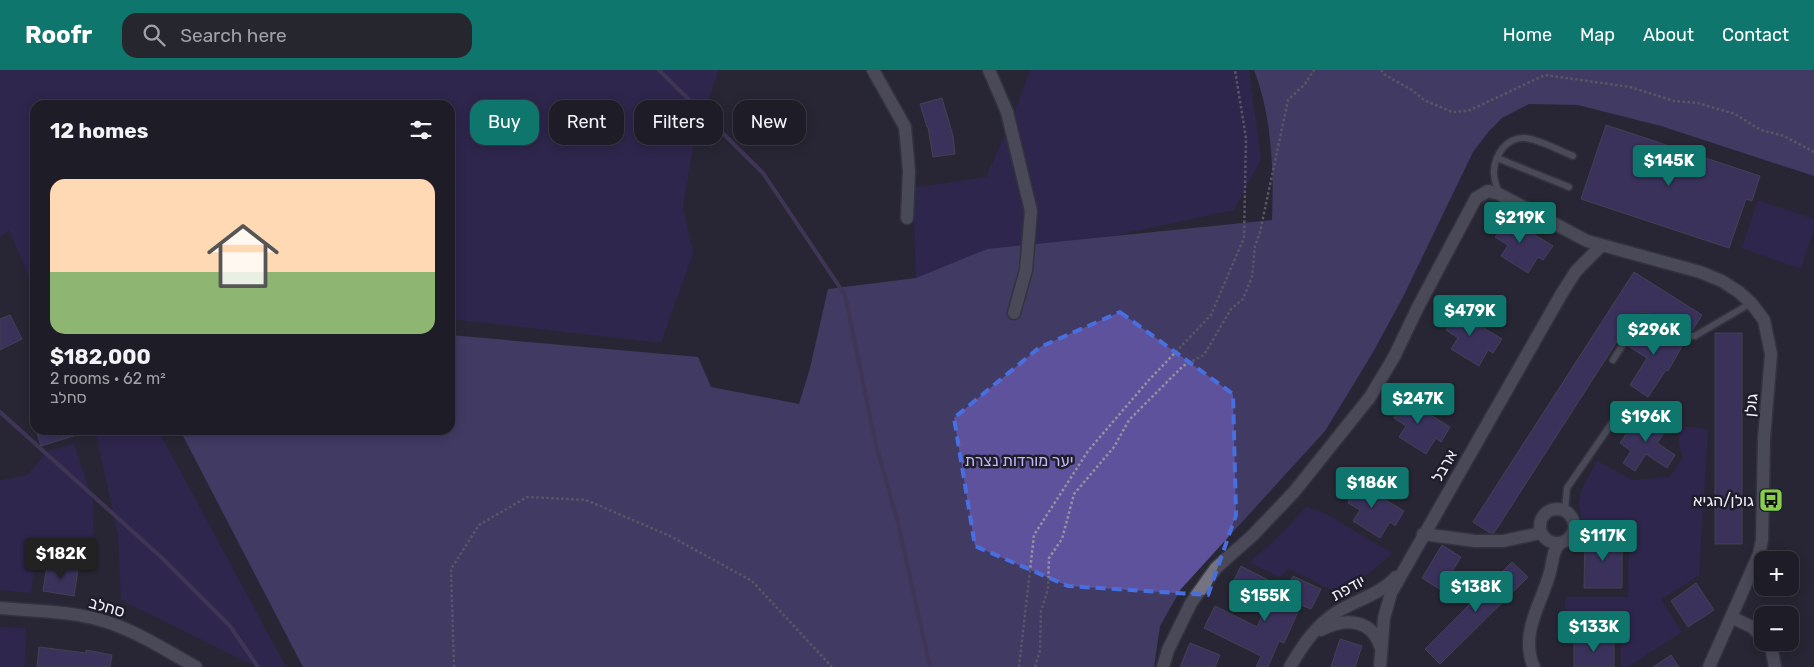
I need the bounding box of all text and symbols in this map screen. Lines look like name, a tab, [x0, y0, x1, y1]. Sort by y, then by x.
search box	[122, 13, 472, 58]
text: Roofr	[25, 21, 92, 49]
icon: search	[140, 21, 168, 49]
text: Search here	[180, 24, 287, 47]
text: Home	[1503, 24, 1552, 46]
text: Map	[1580, 24, 1615, 46]
text: About	[1643, 24, 1694, 46]
text: Contact	[1722, 24, 1789, 46]
chip: Buy	[470, 100, 539, 145]
chip: Rent	[549, 100, 624, 145]
chip: Filters	[634, 100, 723, 145]
chip: New	[733, 100, 806, 145]
icon: filters	[407, 116, 435, 144]
text: 12 homes	[50, 118, 148, 143]
pin: $145K	[1634, 144, 1704, 187]
text: $145K	[1644, 151, 1694, 170]
pin: $219K	[1485, 202, 1555, 244]
text: $219K	[1495, 208, 1545, 227]
icon: home	[198, 211, 288, 301]
pin: $479K	[1435, 294, 1505, 337]
text: $479K	[1444, 301, 1496, 320]
pin: $296K	[1619, 314, 1689, 356]
text: $296K	[1628, 320, 1680, 339]
text: $182,000	[50, 344, 151, 369]
text: 2 rooms · 62 m²	[50, 369, 166, 388]
pin: $247K	[1383, 382, 1453, 425]
text: סחלב	[50, 388, 87, 407]
text: $247K	[1392, 389, 1444, 408]
street label: גולן	[1741, 393, 1761, 417]
pin: $196K	[1611, 400, 1681, 443]
text: $196K	[1621, 407, 1671, 426]
street label: ארבל	[1427, 446, 1461, 486]
park label: יער מורדות נצרת	[965, 451, 1073, 470]
pin: $186K	[1337, 466, 1407, 509]
text: $186K	[1347, 473, 1397, 492]
bus stop icon: גולן/הגיא	[1758, 487, 1784, 513]
place label: גולן/הגיא	[1693, 491, 1754, 510]
pin: $117K	[1568, 520, 1638, 562]
text: $117K	[1580, 526, 1626, 545]
pin: $182K	[26, 538, 96, 580]
text: $182K	[36, 544, 86, 563]
map controls	[1754, 551, 1799, 651]
button: +	[1754, 551, 1799, 596]
pin: $138K	[1441, 570, 1511, 613]
street label: יודפת	[1328, 571, 1368, 605]
text: $138K	[1451, 577, 1501, 596]
pin: $155K	[1230, 580, 1300, 622]
text: $155K	[1240, 586, 1290, 605]
street label: סחלב	[87, 593, 127, 621]
button: −	[1754, 606, 1799, 651]
pin: $133K	[1559, 610, 1629, 653]
text: $133K	[1569, 617, 1619, 636]

